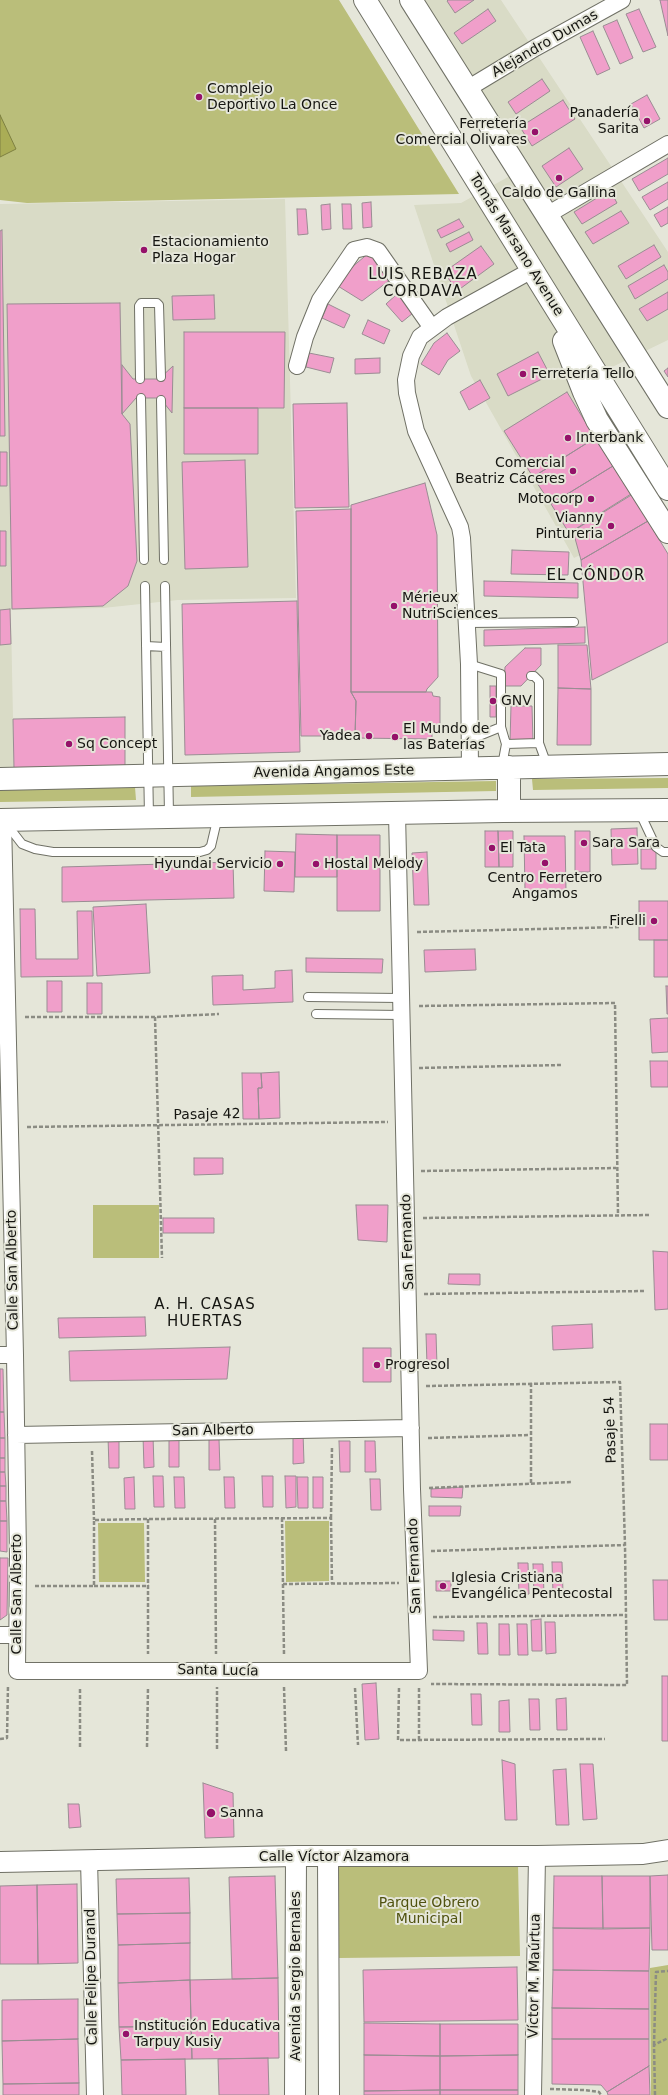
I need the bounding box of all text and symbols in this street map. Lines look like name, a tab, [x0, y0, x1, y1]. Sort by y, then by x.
street label: Alejandro Dumas	[489, 7, 601, 81]
place label: Complejo Deportivo La Once	[207, 81, 337, 114]
marker: Complejo Deportivo La Once	[194, 92, 204, 102]
place label: Panadería Sarita	[569, 105, 639, 138]
place label: Ferretería Comercial Olivares	[395, 116, 527, 148]
marker: Panadería Sarita	[642, 116, 652, 126]
marker: Ferretería Comercial Olivares	[530, 127, 540, 137]
street label: Tomás Marsano Avenue	[465, 171, 567, 319]
marker: Caldo de Gallina	[554, 173, 564, 183]
place label: Caldo de Gallina	[502, 185, 616, 201]
place label: Estacionamiento Plaza Hogar	[152, 234, 269, 266]
marker: Estacionamiento Plaza Hogar	[139, 245, 149, 255]
district label: LUIS REBAZA CORDAVA	[368, 266, 478, 301]
place label: Ferretería Tello	[531, 366, 634, 382]
marker: Ferretería Tello	[518, 369, 528, 379]
place label: Interbank	[576, 430, 643, 446]
marker: Interbank	[563, 433, 573, 443]
place label: Comercial Beatriz Cáceres	[455, 455, 565, 488]
marker: Comercial Beatriz Cáceres	[568, 466, 578, 476]
place label: Motocorp	[517, 491, 583, 507]
marker: Motocorp	[586, 494, 596, 504]
place label: Vianny Pintureria	[535, 510, 603, 542]
marker: Vianny Pintureria	[606, 521, 616, 531]
district label: EL CÓNDOR	[547, 567, 645, 585]
place label: Mérieux NutriSciences	[402, 590, 498, 622]
marker: Mérieux NutriSciences	[389, 601, 399, 611]
place label: GNV	[501, 693, 532, 709]
marker: GNV	[488, 696, 498, 706]
place label: El Mundo de las Baterías	[403, 721, 489, 754]
place label: Yadea	[320, 728, 361, 744]
marker: Yadea	[364, 731, 374, 741]
marker: El Mundo de las Baterías	[390, 732, 400, 742]
place label: Sq Concept	[77, 736, 157, 752]
marker: Sq Concept	[64, 739, 74, 749]
street label: Avenida Angamos Este	[254, 762, 414, 782]
place label: Sara Sara	[592, 835, 660, 851]
marker: Sara Sara	[579, 838, 589, 848]
place label: El Tata	[500, 840, 546, 856]
marker: El Tata	[487, 843, 497, 853]
place label: Hyundai Servicio	[154, 856, 272, 872]
place label: Hostal Melody	[324, 856, 423, 872]
marker: Centro Ferretero Angamos	[540, 858, 550, 868]
marker: Hyundai Servicio	[275, 859, 285, 869]
marker: Hostal Melody	[311, 859, 321, 869]
place label: Centro Ferretero Angamos	[488, 870, 602, 902]
place label: Firelli	[609, 913, 646, 929]
marker: Firelli	[649, 916, 659, 926]
street label: Pasaje 42	[173, 1106, 241, 1124]
street label: San Fernando	[398, 1194, 418, 1290]
street label: Calle San Alberto	[4, 1209, 22, 1331]
district label: A. H. CASAS HUERTAS	[154, 1296, 256, 1331]
place label: Progresol	[385, 1357, 450, 1373]
marker: Progresol	[372, 1360, 382, 1370]
street label: Pasaje 54	[601, 1396, 621, 1464]
street label: San Alberto	[172, 1422, 254, 1440]
street label: San Fernando	[405, 1518, 425, 1614]
street label: Calle San Alberto	[9, 1534, 25, 1654]
place label: Iglesia Cristiana Evangélica Pentecostal	[451, 1570, 613, 1602]
marker: Iglesia Cristiana Evangélica Pentecostal	[438, 1581, 448, 1591]
street label: Santa Lucía	[177, 1662, 259, 1680]
place label: Sanna	[220, 1805, 264, 1821]
marker: Sanna	[205, 1807, 217, 1819]
street label: Calle Víctor Alzamora	[259, 1849, 409, 1865]
street label: Avenida Sergio Bernales	[288, 1891, 304, 2061]
park label: Parque Obrero Municipal	[379, 1895, 479, 1928]
street label: Calle Felipe Durand	[82, 1909, 102, 2045]
street label: Víctor M. Maúrtua	[526, 1914, 544, 2038]
place label: Institución Educativa Tarpuy Kusiy	[134, 2018, 281, 2050]
marker: Institución Educativa Tarpuy Kusiy	[121, 2029, 131, 2039]

